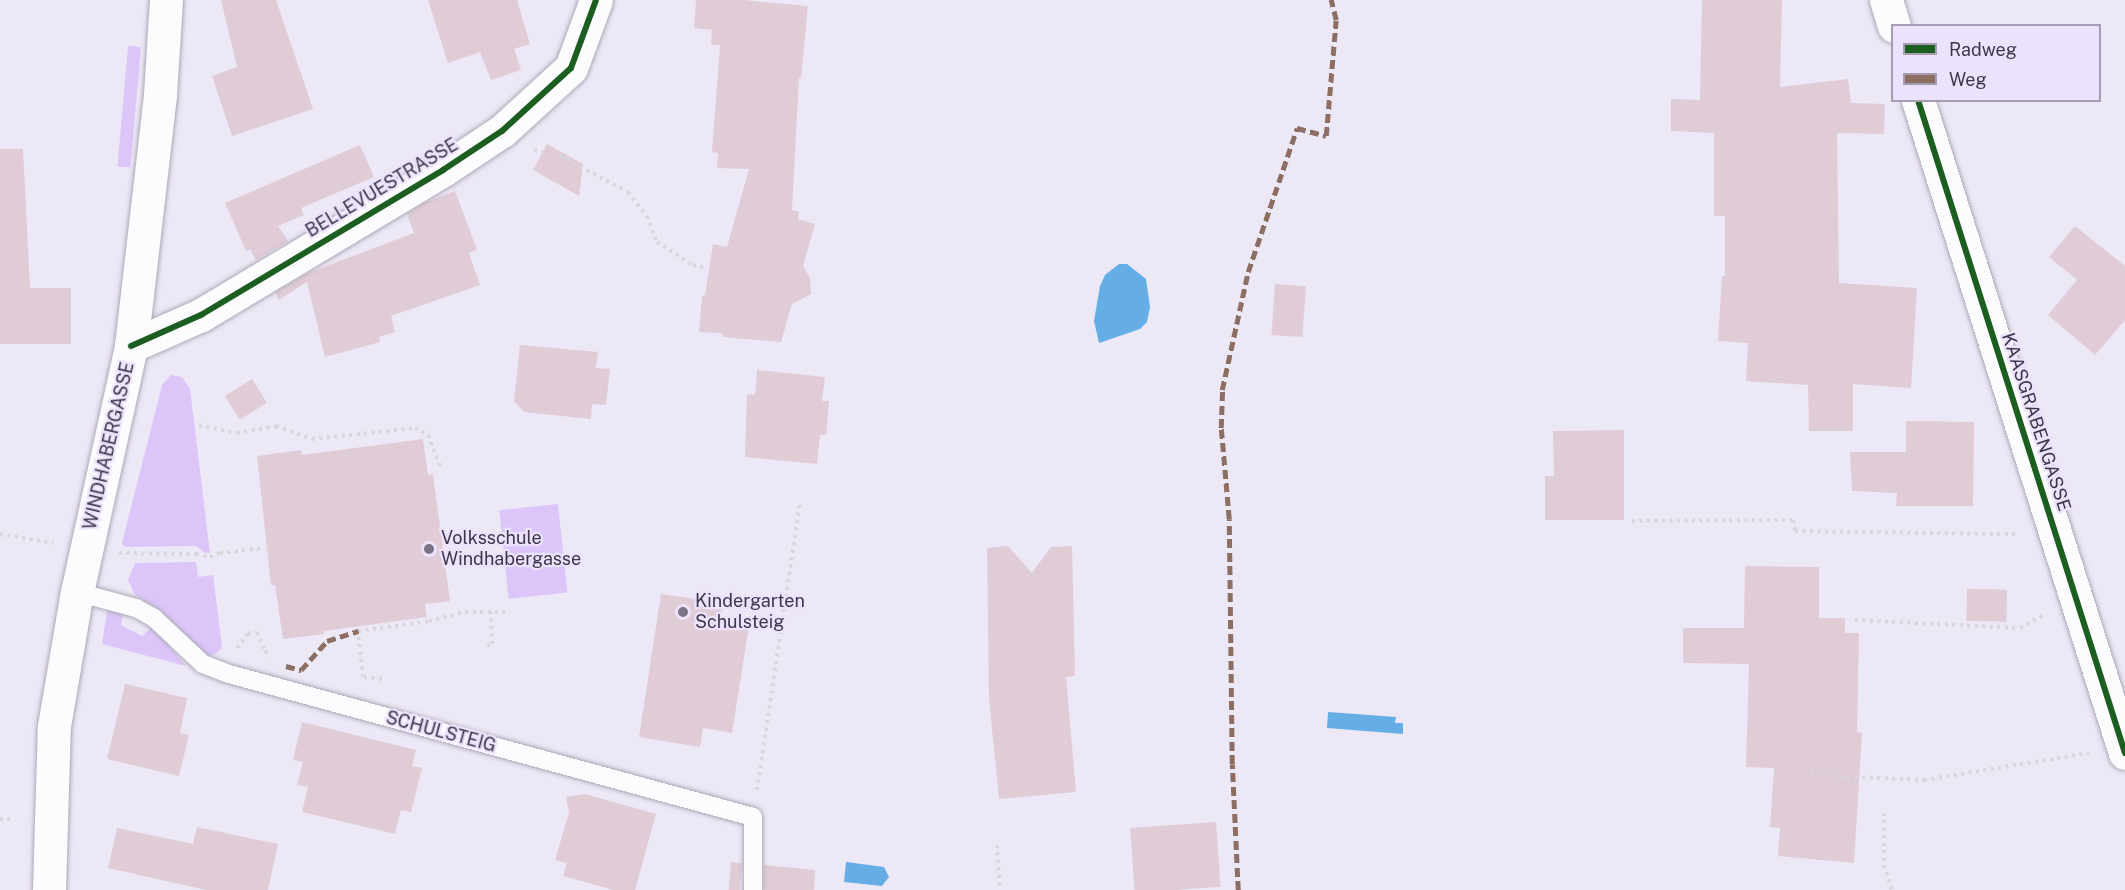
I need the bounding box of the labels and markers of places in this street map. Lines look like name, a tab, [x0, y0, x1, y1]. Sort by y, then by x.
place label: Volksschule Windhabergasse	[441, 528, 581, 570]
marker: Volksschule Windhabergasse	[422, 542, 436, 556]
place label: Kindergarten Schulsteig	[695, 591, 805, 634]
marker: Kindergarten Schulsteig	[676, 605, 690, 619]

